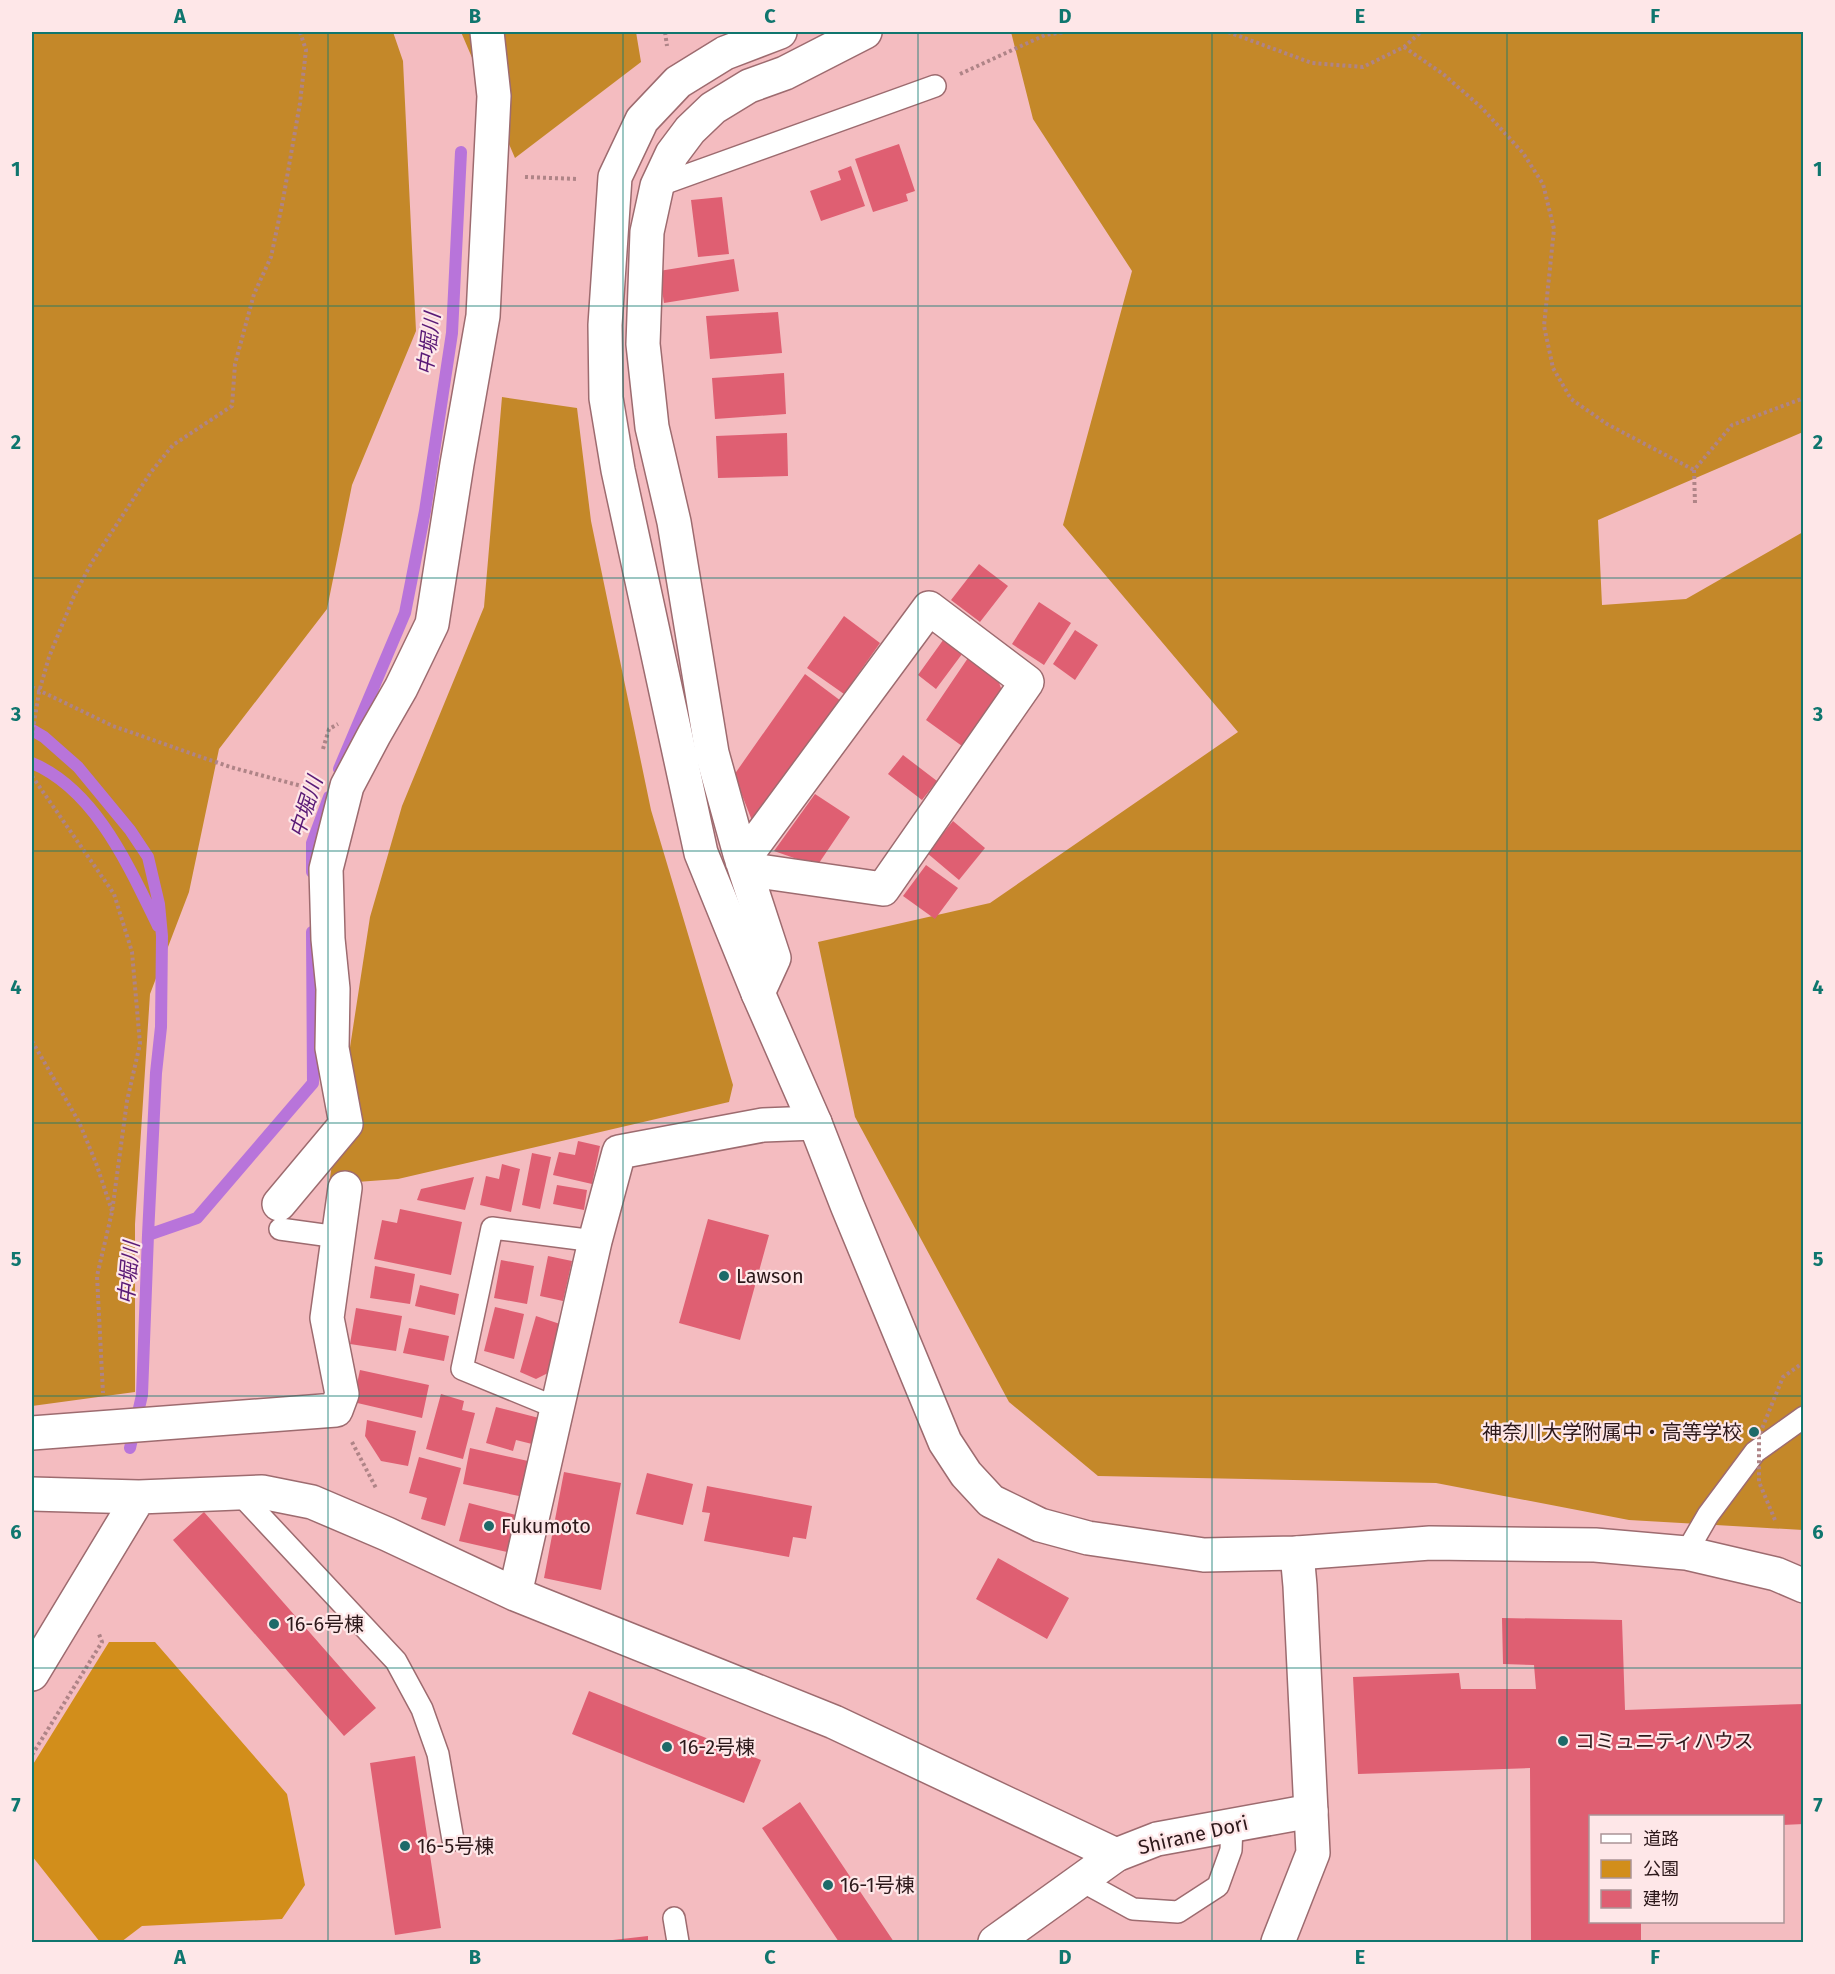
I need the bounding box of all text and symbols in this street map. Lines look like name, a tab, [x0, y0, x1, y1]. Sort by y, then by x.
text: A	[173, 4, 187, 28]
text: B	[469, 4, 481, 28]
text: C	[764, 4, 776, 28]
text: D	[1058, 4, 1072, 28]
text: E	[1355, 4, 1365, 28]
text: F	[1650, 4, 1660, 28]
text: 1	[11, 157, 21, 181]
text: 1	[1813, 157, 1823, 181]
water label: 中堀川	[412, 309, 446, 377]
text: 2	[11, 430, 21, 454]
text: 2	[1813, 430, 1823, 454]
text: 3	[10, 702, 21, 726]
text: 3	[1812, 702, 1823, 726]
water label: 中堀川	[284, 771, 329, 841]
text: 4	[10, 975, 22, 999]
text: 4	[1812, 975, 1824, 999]
water label: 中堀川	[113, 1238, 145, 1306]
text: 5	[11, 1247, 22, 1271]
text: 5	[1813, 1247, 1824, 1271]
place label: Lawson	[736, 1264, 804, 1288]
marker: Lawson	[717, 1269, 731, 1283]
place label: 神奈川大学附属中・高等学校	[1482, 1420, 1742, 1444]
marker: 神奈川大学附属中・高等学校	[1747, 1425, 1761, 1439]
place label: Fukumoto	[501, 1514, 591, 1538]
marker: Fukumoto	[482, 1519, 496, 1533]
text: 6	[10, 1520, 22, 1544]
text: 6	[1812, 1520, 1824, 1544]
place label: 16-6号棟	[286, 1612, 364, 1636]
marker: 16-6号棟	[267, 1617, 281, 1631]
place label: コミュニティハウス	[1575, 1729, 1754, 1753]
marker: コミュニティハウス	[1556, 1734, 1570, 1748]
place label: 16-2号棟	[679, 1735, 755, 1759]
marker: 16-2号棟	[660, 1740, 674, 1754]
text: 7	[11, 1793, 21, 1817]
text: 7	[1813, 1793, 1823, 1817]
street label: Shirane Dori	[1136, 1811, 1250, 1859]
legend	[1589, 1815, 1784, 1923]
text: 道路	[1643, 1828, 1679, 1850]
place label: 16-5号棟	[417, 1834, 494, 1858]
marker: 16-5号棟	[398, 1839, 412, 1853]
text: 公園	[1643, 1858, 1679, 1880]
place label: 16-1号棟	[840, 1873, 915, 1897]
marker: 16-1号棟	[821, 1878, 835, 1892]
text: 建物	[1643, 1888, 1679, 1910]
text: A	[173, 1945, 187, 1969]
text: B	[469, 1945, 481, 1969]
text: C	[764, 1945, 776, 1969]
text: D	[1058, 1945, 1072, 1969]
text: E	[1355, 1945, 1365, 1969]
text: F	[1650, 1945, 1660, 1969]

